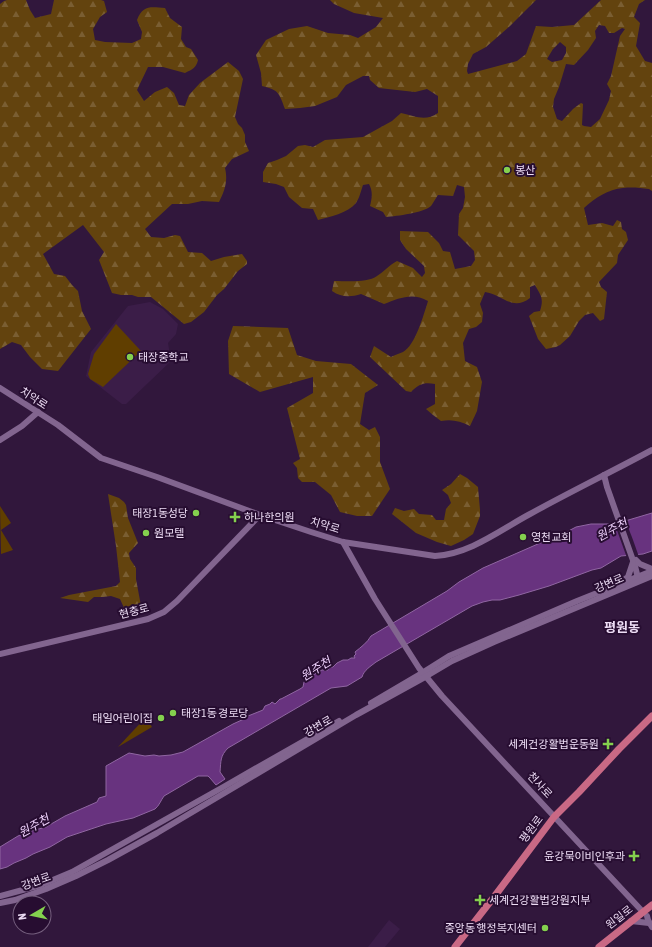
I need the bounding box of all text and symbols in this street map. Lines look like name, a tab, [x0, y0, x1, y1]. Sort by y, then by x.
place label: 봉산	[515, 164, 535, 176]
marker: 봉산	[502, 165, 512, 175]
place label: 태장중학교	[138, 351, 189, 363]
marker: 태장중학교	[125, 352, 135, 362]
street label: 치악로	[18, 385, 50, 411]
place label: 태장1동성당	[132, 507, 188, 519]
marker: 태장1동성당	[191, 508, 201, 518]
marker: 하나한의원	[229, 511, 241, 523]
place label: 하나한의원	[244, 511, 295, 523]
street label: 치악로	[309, 515, 341, 535]
water label: 원주천	[594, 515, 632, 544]
place label: 원모텔	[154, 527, 184, 539]
marker: 원모텔	[141, 528, 151, 538]
place label: 영천교회	[531, 531, 571, 543]
marker: 영천교회	[518, 532, 528, 542]
street label: 강변로	[593, 572, 625, 594]
street label: 현충로	[118, 601, 150, 621]
district label: 평원동	[604, 620, 640, 635]
water label: 원주천	[298, 653, 335, 684]
place label: 태장1동 경로당	[181, 707, 248, 719]
marker: 태장1동 경로당	[168, 708, 178, 718]
place label: 태일어린이집	[92, 712, 153, 724]
marker: 태일어린이집	[156, 713, 166, 723]
street label: 강변로	[302, 713, 334, 739]
place label: 세계건강활법운동원	[508, 738, 599, 750]
marker: 세계건강활법운동원	[602, 738, 614, 750]
street label: 천사로	[525, 770, 555, 800]
water label: 원주천	[16, 811, 54, 840]
street label: 평원로	[517, 813, 545, 845]
place label: 윤강묵이비인후과	[544, 850, 625, 862]
marker: 윤강묵이비인후과	[628, 850, 640, 862]
street label: 강변로	[20, 870, 52, 892]
marker: 세계건강활법강원지부	[474, 894, 486, 906]
place label: 세계건강활법강원지부	[489, 894, 590, 906]
north arrow	[12, 895, 52, 935]
street label: 원일로	[603, 903, 635, 931]
text: N	[16, 912, 29, 921]
place label: 중앙동 행정복지센터	[444, 922, 537, 934]
marker: 중앙동 행정복지센터	[540, 923, 550, 933]

